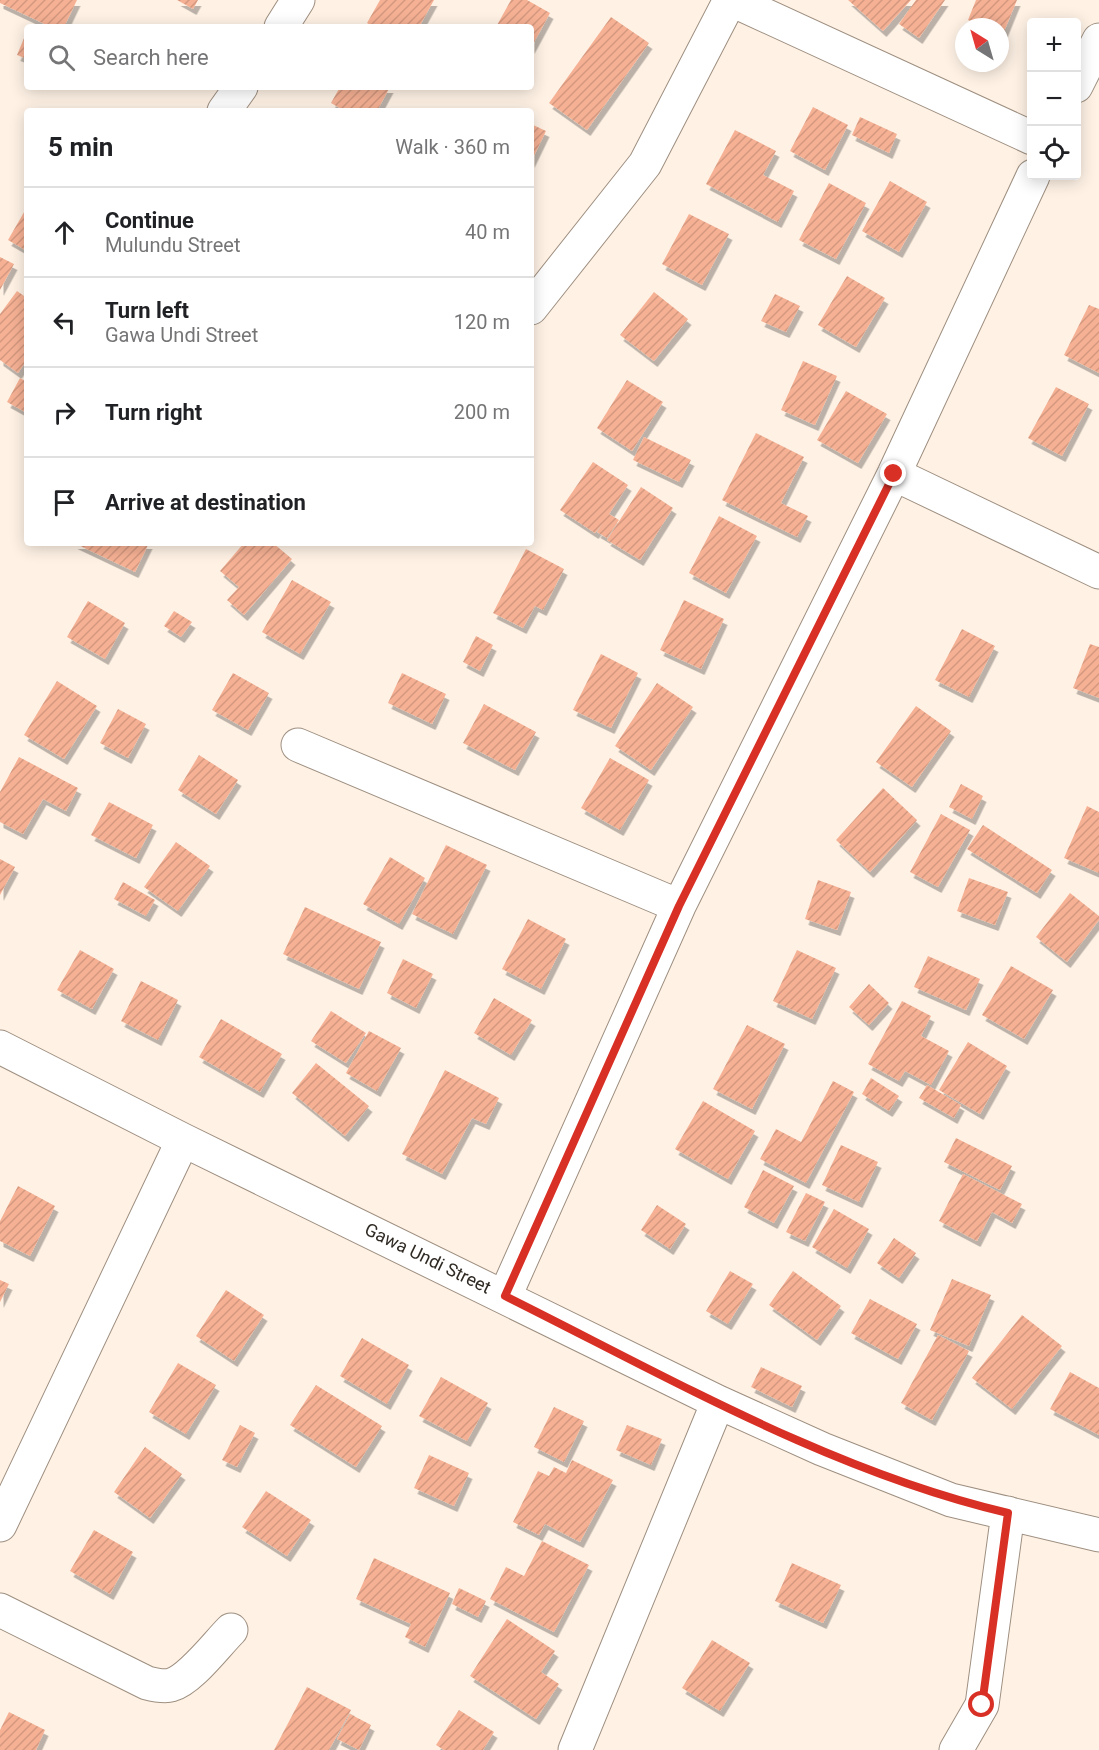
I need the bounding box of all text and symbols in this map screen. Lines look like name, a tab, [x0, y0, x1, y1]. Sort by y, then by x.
north arrow	[955, 18, 1009, 72]
map controls	[1027, 18, 1081, 180]
button: +	[1027, 18, 1081, 72]
search box	[24, 24, 534, 90]
icon: search	[45, 41, 78, 74]
text: Search here	[93, 45, 209, 70]
button: −	[1027, 72, 1081, 126]
button: locate	[1027, 126, 1081, 180]
text: 5 min	[48, 132, 113, 162]
text: Walk · 360 m	[395, 135, 510, 159]
text: Continue	[105, 208, 194, 233]
icon: ahead	[48, 216, 81, 249]
text: 40 m	[465, 220, 510, 244]
text: Mulundu Street	[105, 233, 240, 257]
text: Turn left	[105, 298, 189, 323]
icon: left	[48, 306, 81, 339]
text: 120 m	[454, 310, 510, 334]
text: Gawa Undi Street	[105, 323, 258, 347]
icon: right	[48, 396, 81, 429]
text: Turn right	[105, 400, 202, 425]
text: 200 m	[454, 400, 510, 424]
route end	[880, 460, 906, 486]
icon: arrive	[48, 486, 81, 519]
text: Arrive at destination	[105, 490, 306, 515]
street label: Gawa Undi Street	[361, 1218, 495, 1298]
route start	[968, 1691, 994, 1717]

